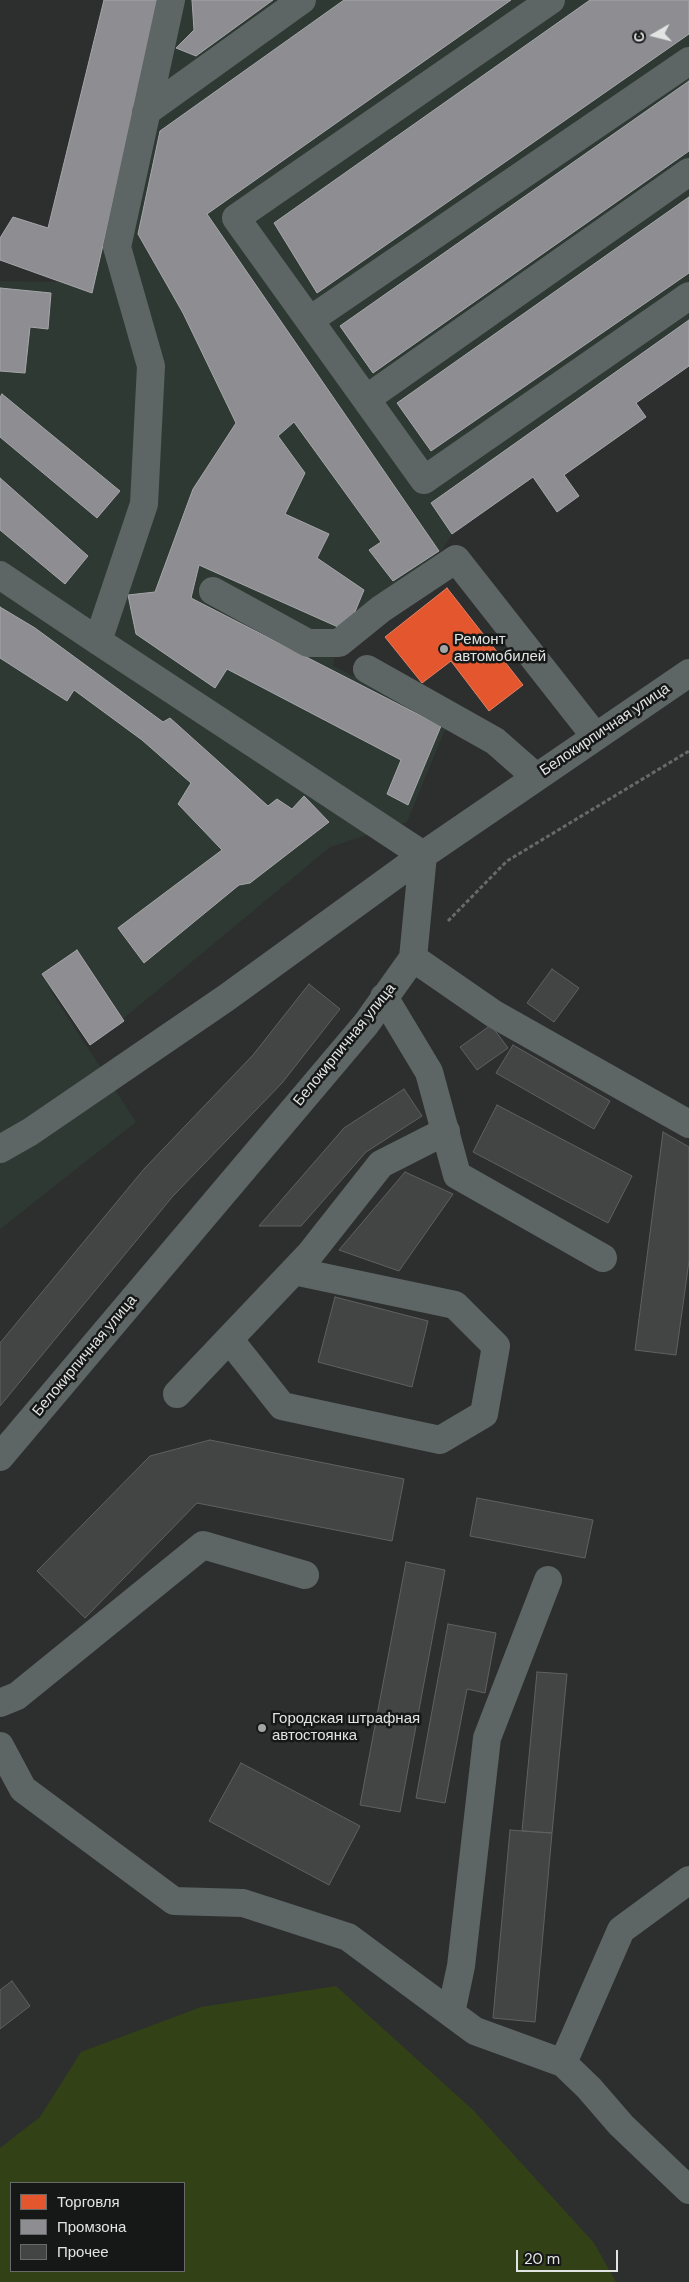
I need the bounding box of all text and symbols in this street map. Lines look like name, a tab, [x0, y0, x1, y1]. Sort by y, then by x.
north arrow	[629, 10, 679, 60]
text: С	[630, 31, 649, 43]
place label: Ремонт автомобилей	[454, 631, 546, 666]
marker: Ремонт автомобилей	[438, 643, 450, 655]
street label: Белокирпичная улица	[537, 680, 673, 780]
street label: Белокирпичная улица	[290, 980, 400, 1110]
street label: Белокирпичная улица	[29, 1292, 141, 1420]
place label: Городская штрафная автостоянка	[272, 1710, 420, 1745]
marker: Городская штрафная автостоянка	[256, 1722, 268, 1734]
legend	[10, 2182, 185, 2272]
text: Торговля	[57, 2192, 120, 2212]
text: Промзона	[57, 2217, 126, 2237]
scale bar	[519, 2240, 622, 2272]
text: Прочее	[57, 2242, 109, 2262]
text: 20 m	[524, 2249, 560, 2269]

